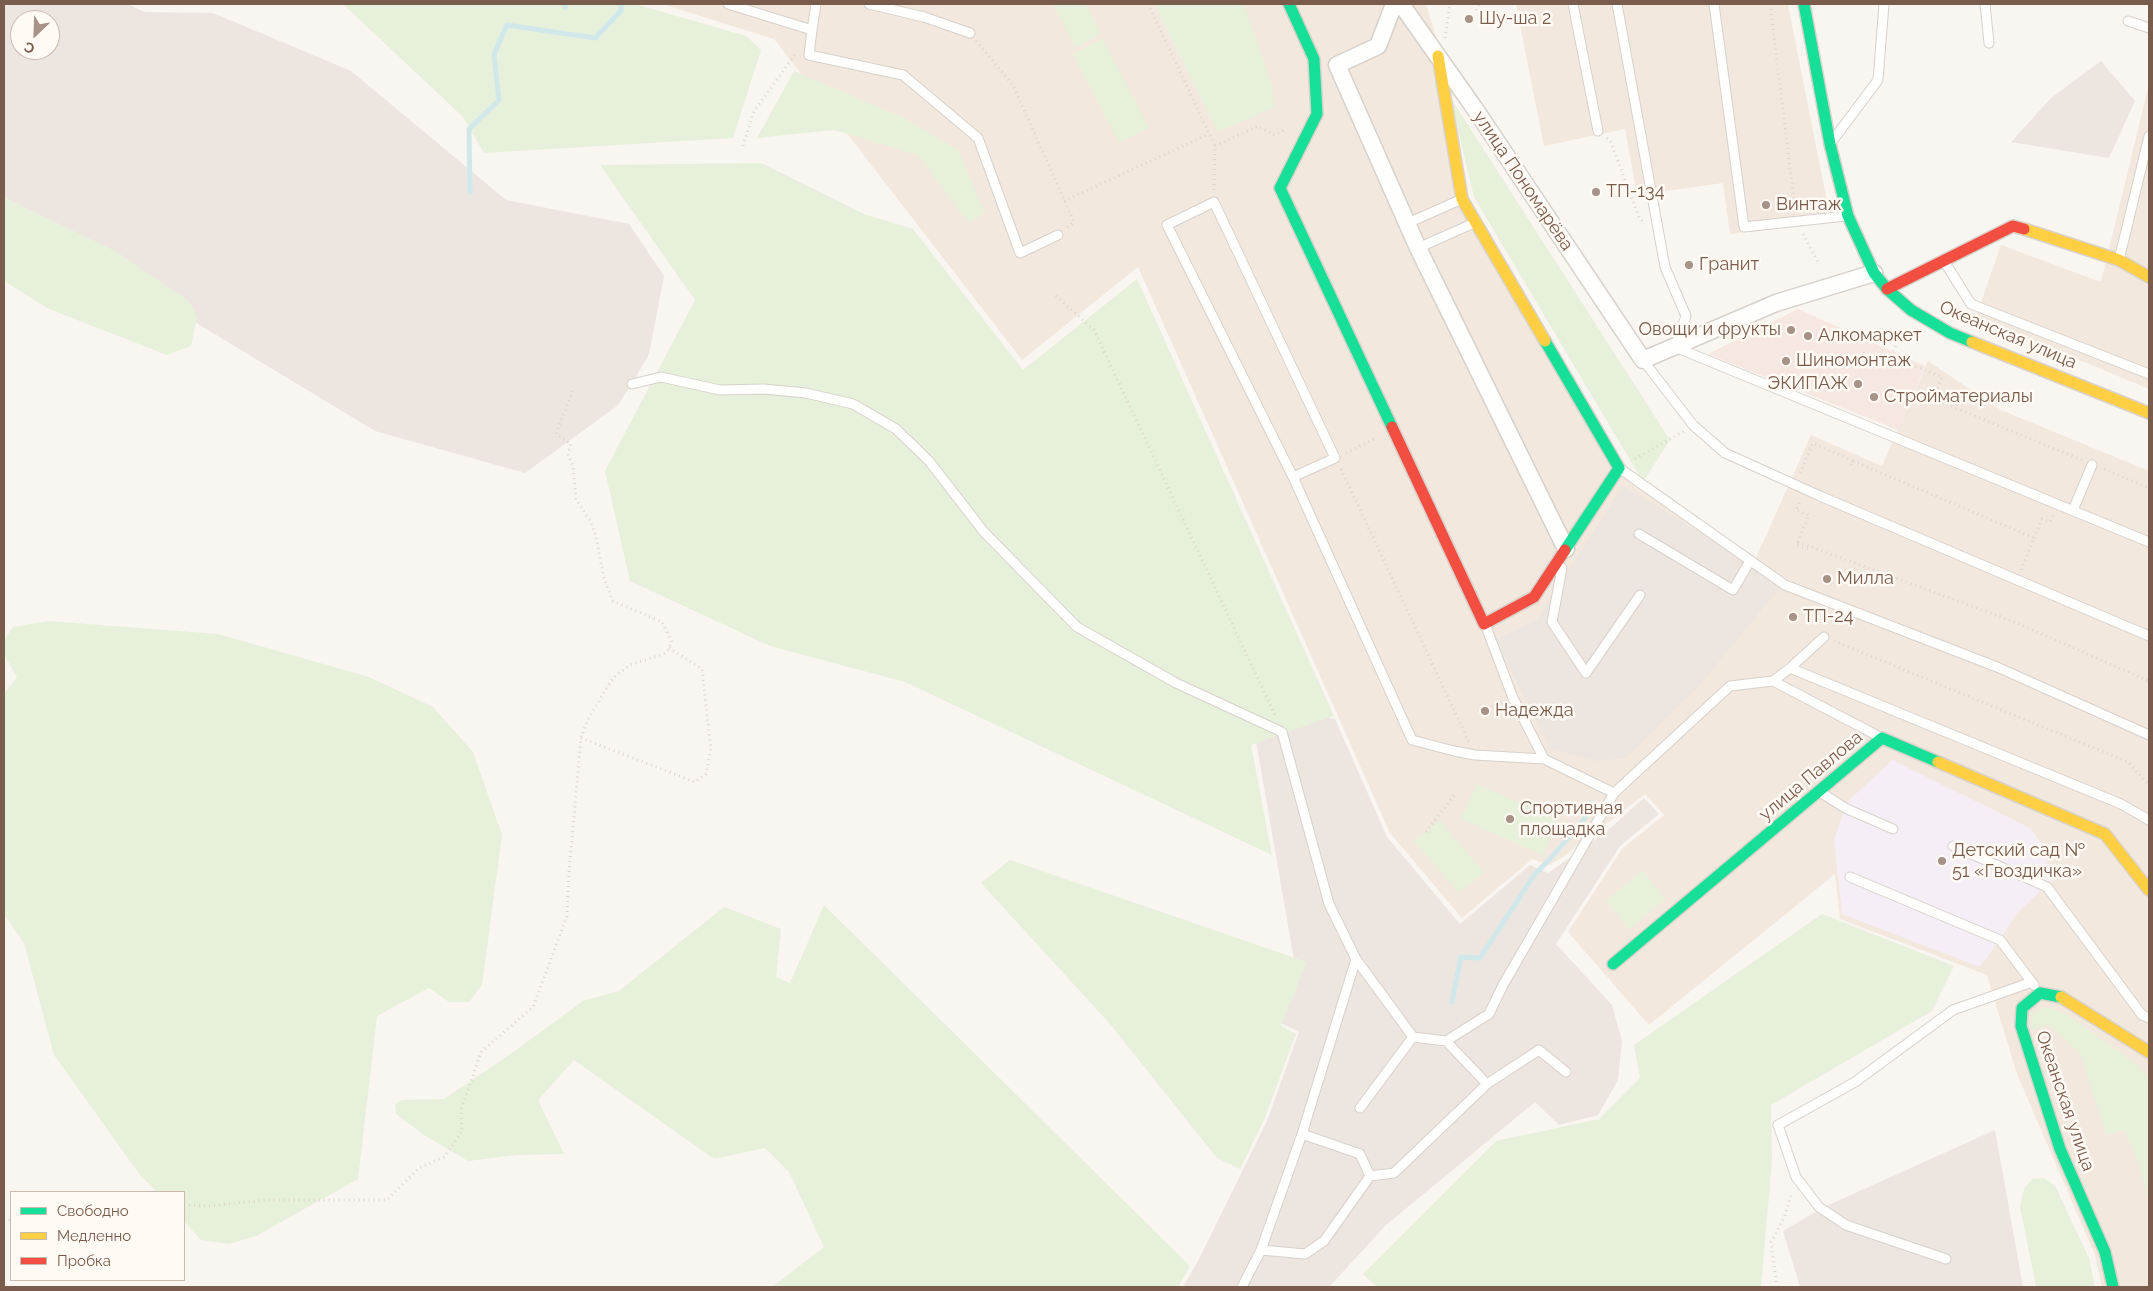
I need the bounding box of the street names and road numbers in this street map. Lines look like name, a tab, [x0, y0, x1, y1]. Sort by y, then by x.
street label: улица Пономарёва	[1468, 107, 1578, 255]
street label: Океанская улица	[1936, 296, 2080, 374]
street label: улица Павлова	[1755, 727, 1867, 825]
street label: Океанская улица	[2031, 1028, 2099, 1174]

